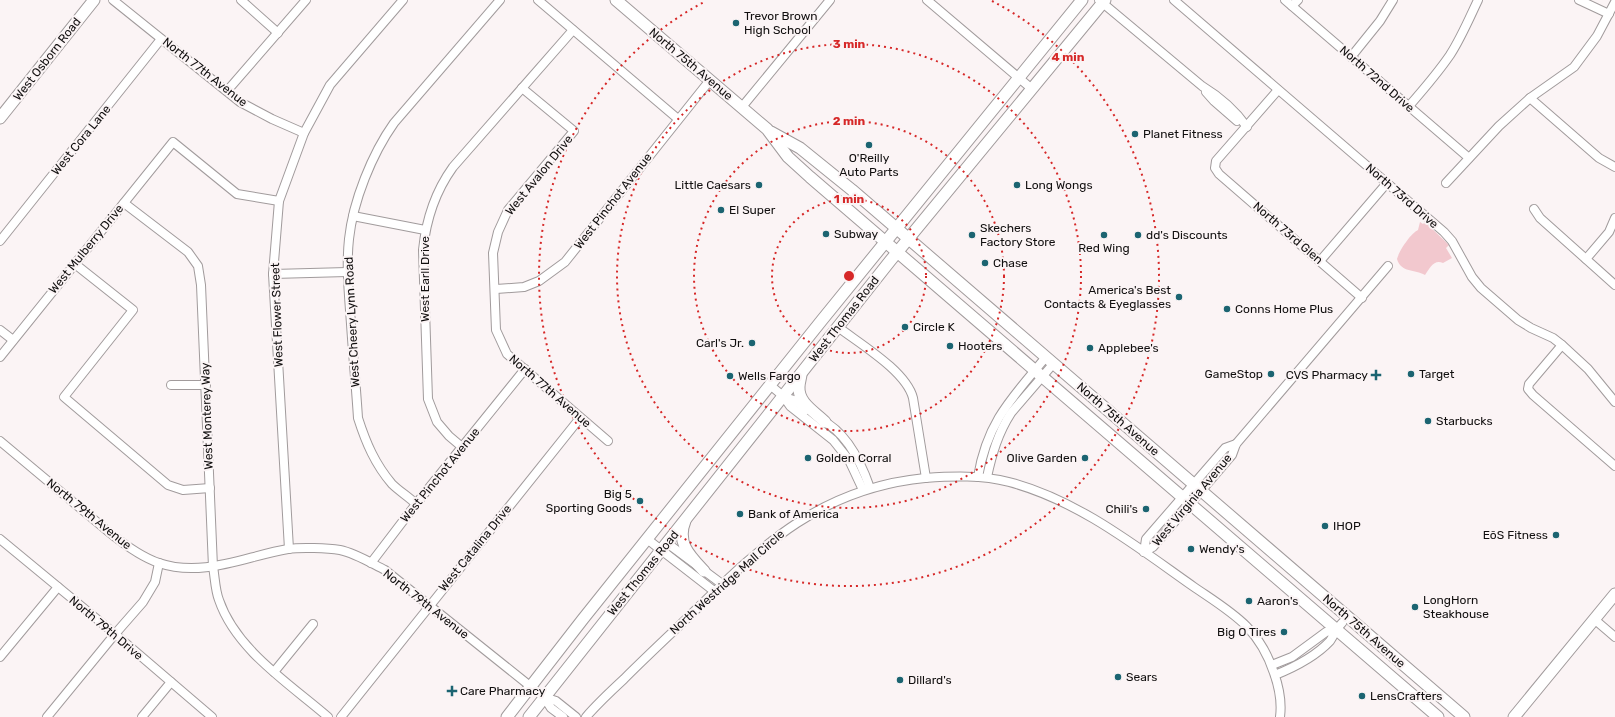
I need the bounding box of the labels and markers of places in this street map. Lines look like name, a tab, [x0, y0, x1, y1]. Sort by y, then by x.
place label: Trevor Brown High School	[744, 9, 818, 37]
marker: Trevor Brown High School	[731, 18, 741, 28]
place label: Planet Fitness	[1143, 127, 1223, 141]
marker: Planet Fitness	[1130, 129, 1140, 139]
marker: O'Reilly Auto Parts	[864, 140, 874, 150]
place label: O'Reilly Auto Parts	[839, 151, 899, 179]
place label: Little Caesars	[675, 178, 751, 192]
place label: Long Wongs	[1025, 178, 1093, 192]
marker: Little Caesars	[754, 180, 764, 190]
marker: Long Wongs	[1012, 180, 1022, 190]
place label: El Super	[729, 203, 776, 217]
marker: El Super	[716, 205, 726, 215]
place label: Skechers Factory Store	[980, 221, 1056, 249]
place label: Subway	[834, 227, 879, 241]
place label: dd's Discounts	[1146, 228, 1228, 242]
marker: Subway	[821, 229, 831, 239]
marker: Skechers Factory Store	[967, 230, 977, 240]
marker: Red Wing	[1099, 230, 1109, 240]
marker: dd's Discounts	[1133, 230, 1143, 240]
place label: Red Wing	[1078, 241, 1130, 255]
place label: Chase	[993, 256, 1028, 270]
marker: Chase	[980, 258, 990, 268]
centre of rings	[842, 269, 856, 283]
place label: America's Best Contacts & Eyeglasses	[1044, 283, 1171, 311]
marker: America's Best Contacts & Eyeglasses	[1174, 292, 1184, 302]
place label: Conns Home Plus	[1235, 302, 1333, 316]
marker: Conns Home Plus	[1222, 304, 1232, 314]
place label: Circle K	[913, 320, 956, 334]
marker: Circle K	[900, 322, 910, 332]
place label: Carl's Jr.	[696, 336, 744, 350]
marker: Carl's Jr.	[747, 338, 757, 348]
place label: Hooters	[958, 339, 1002, 353]
marker: Hooters	[945, 341, 955, 351]
place label: Applebee's	[1098, 341, 1159, 355]
marker: Applebee's	[1085, 343, 1095, 353]
place label: GameStop	[1205, 367, 1263, 381]
place label: Target	[1419, 367, 1455, 381]
place label: CVS Pharmacy	[1286, 368, 1368, 382]
place label: Wells Fargo	[738, 369, 801, 383]
marker: GameStop	[1266, 369, 1276, 379]
marker: Target	[1406, 369, 1416, 379]
marker: CVS Pharmacy	[1371, 370, 1381, 380]
marker: Wells Fargo	[725, 371, 735, 381]
place label: Starbucks	[1436, 414, 1493, 428]
marker: Starbucks	[1423, 416, 1433, 426]
place label: Golden Corral	[816, 451, 892, 465]
place label: Olive Garden	[1007, 451, 1077, 465]
marker: Golden Corral	[803, 453, 813, 463]
marker: Olive Garden	[1080, 453, 1090, 463]
place label: Big 5 Sporting Goods	[546, 487, 632, 515]
marker: Big 5 Sporting Goods	[635, 496, 645, 506]
place label: Chili's	[1105, 502, 1138, 516]
marker: Chili's	[1141, 504, 1151, 514]
place label: Bank of America	[748, 507, 839, 521]
marker: Bank of America	[735, 509, 745, 519]
place label: IHOP	[1333, 519, 1361, 533]
marker: IHOP	[1320, 521, 1330, 531]
place label: EōS Fitness	[1483, 528, 1548, 542]
marker: EōS Fitness	[1551, 530, 1561, 540]
place label: Wendy's	[1199, 542, 1245, 556]
marker: Wendy's	[1186, 544, 1196, 554]
place label: LongHorn Steakhouse	[1423, 593, 1489, 621]
place label: Aaron's	[1257, 594, 1298, 608]
marker: Aaron's	[1244, 596, 1254, 606]
marker: LongHorn Steakhouse	[1410, 602, 1420, 612]
place label: Big O Tires	[1217, 625, 1276, 639]
marker: Big O Tires	[1279, 627, 1289, 637]
place label: Sears	[1126, 670, 1158, 684]
marker: Sears	[1113, 672, 1123, 682]
place label: Dillard's	[908, 673, 952, 687]
marker: Dillard's	[895, 675, 905, 685]
place label: Care Pharmacy	[460, 684, 546, 698]
marker: Care Pharmacy	[447, 686, 457, 696]
place label: LensCrafters	[1370, 689, 1442, 703]
marker: LensCrafters	[1357, 691, 1367, 701]

